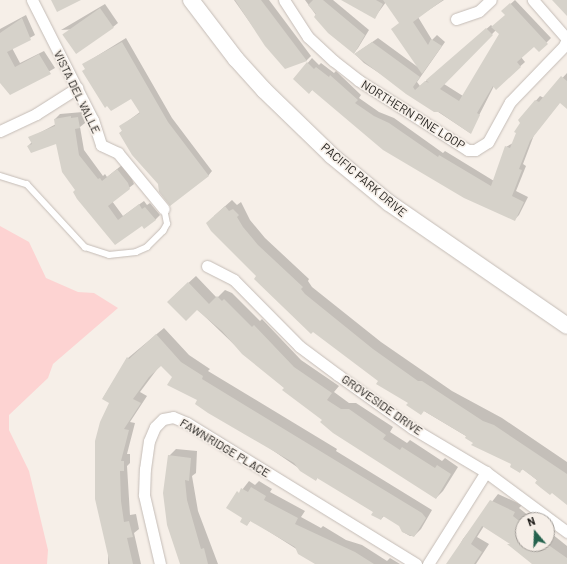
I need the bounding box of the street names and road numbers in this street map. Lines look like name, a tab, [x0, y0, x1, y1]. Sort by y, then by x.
street label: VISTA DEL VALLE	[51, 48, 103, 136]
street label: NORTHERN PINE LOOP	[359, 77, 467, 153]
street label: PACIFIC PARK DRIVE	[318, 140, 410, 220]
street label: GROVESIDE DRIVE	[339, 372, 425, 438]
street label: FAWNRIDGE PLACE	[177, 415, 273, 481]

